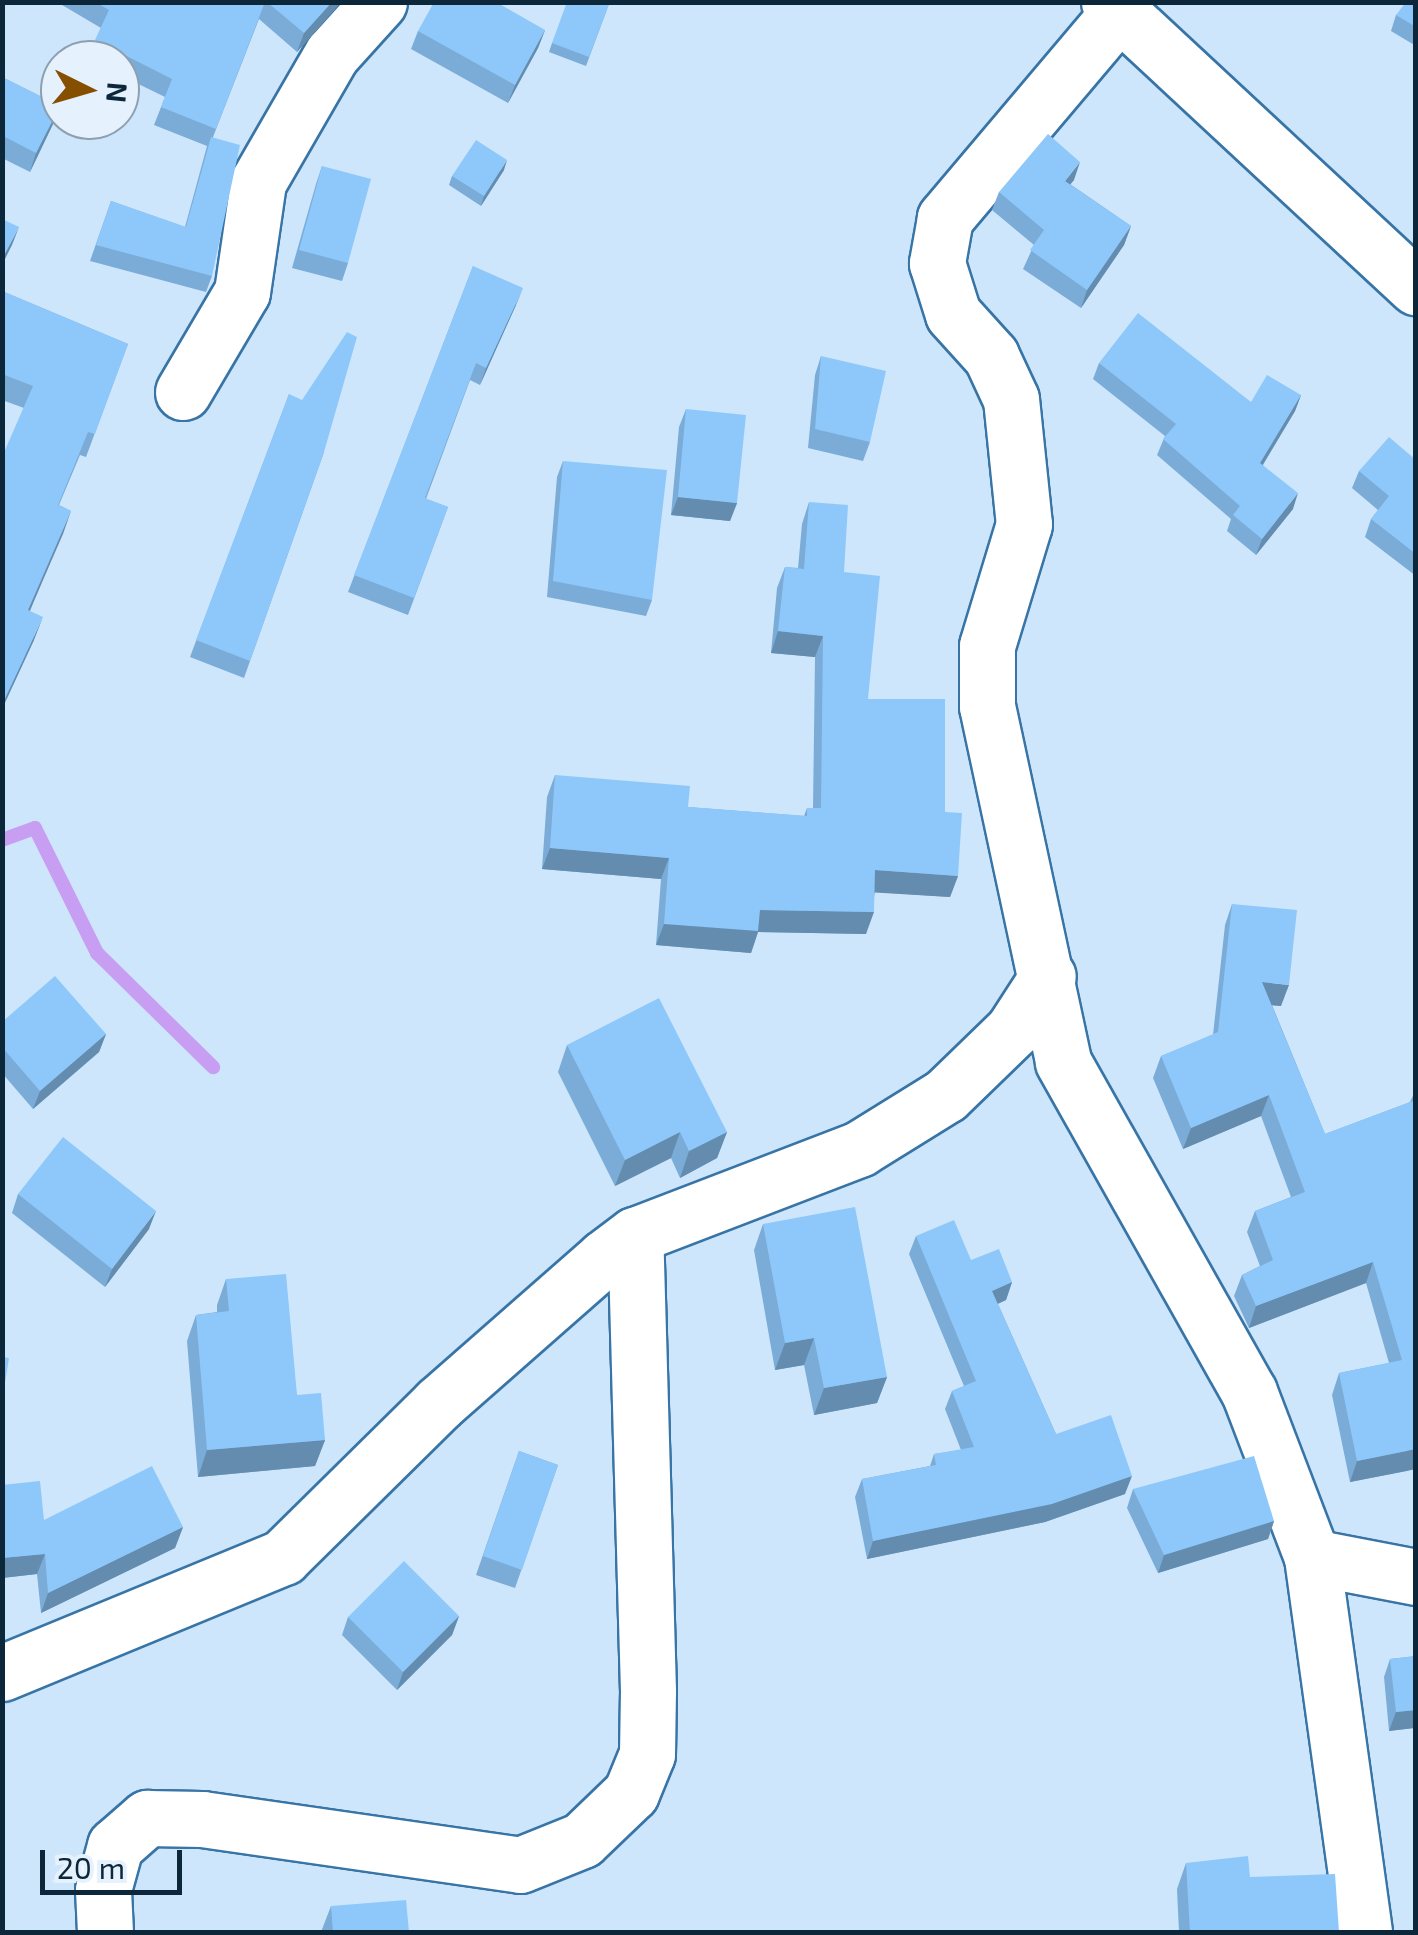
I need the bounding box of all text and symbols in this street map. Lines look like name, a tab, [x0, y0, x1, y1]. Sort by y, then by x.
north arrow	[40, 40, 140, 140]
text: N	[100, 81, 136, 104]
scale bar	[45, 1830, 188, 1892]
text: 20 m	[57, 1849, 125, 1885]

